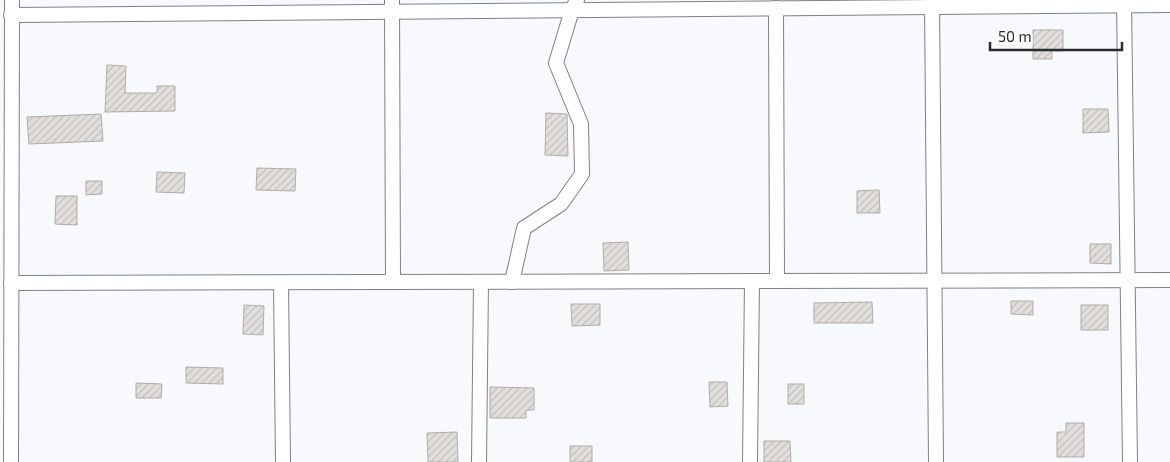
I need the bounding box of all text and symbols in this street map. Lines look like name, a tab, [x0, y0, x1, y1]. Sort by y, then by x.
scale bar	[990, 20, 1122, 52]
text: 50 m	[998, 27, 1032, 45]

